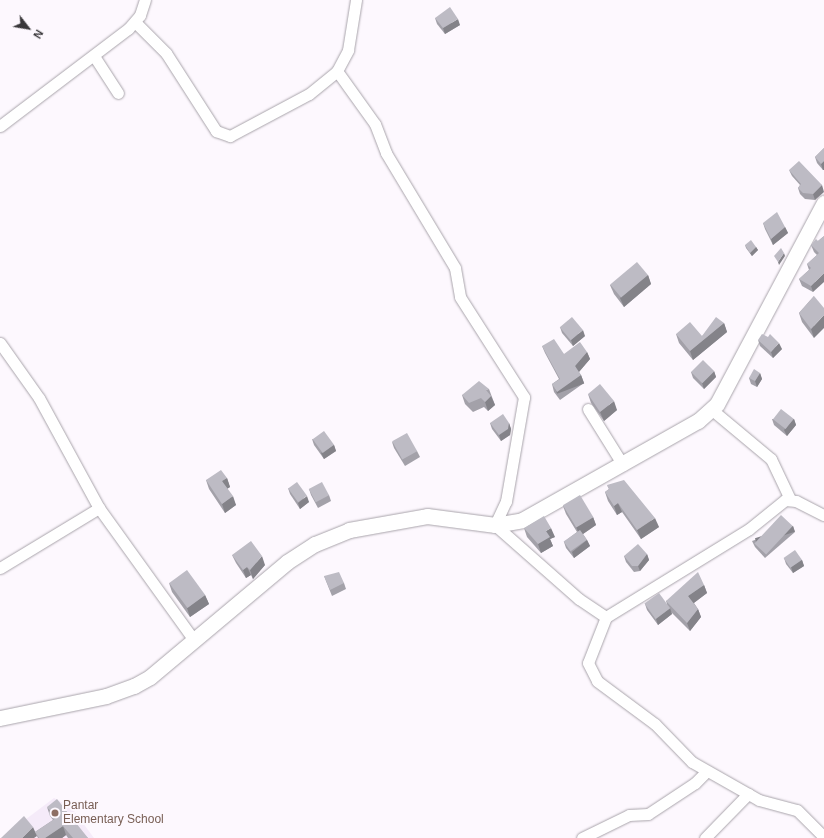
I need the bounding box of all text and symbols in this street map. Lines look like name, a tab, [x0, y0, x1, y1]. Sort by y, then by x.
north arrow	[8, 8, 48, 48]
text: N	[31, 28, 45, 41]
place label: Pantar Elementary School	[63, 799, 164, 827]
marker: Pantar Elementary School	[50, 808, 60, 818]

